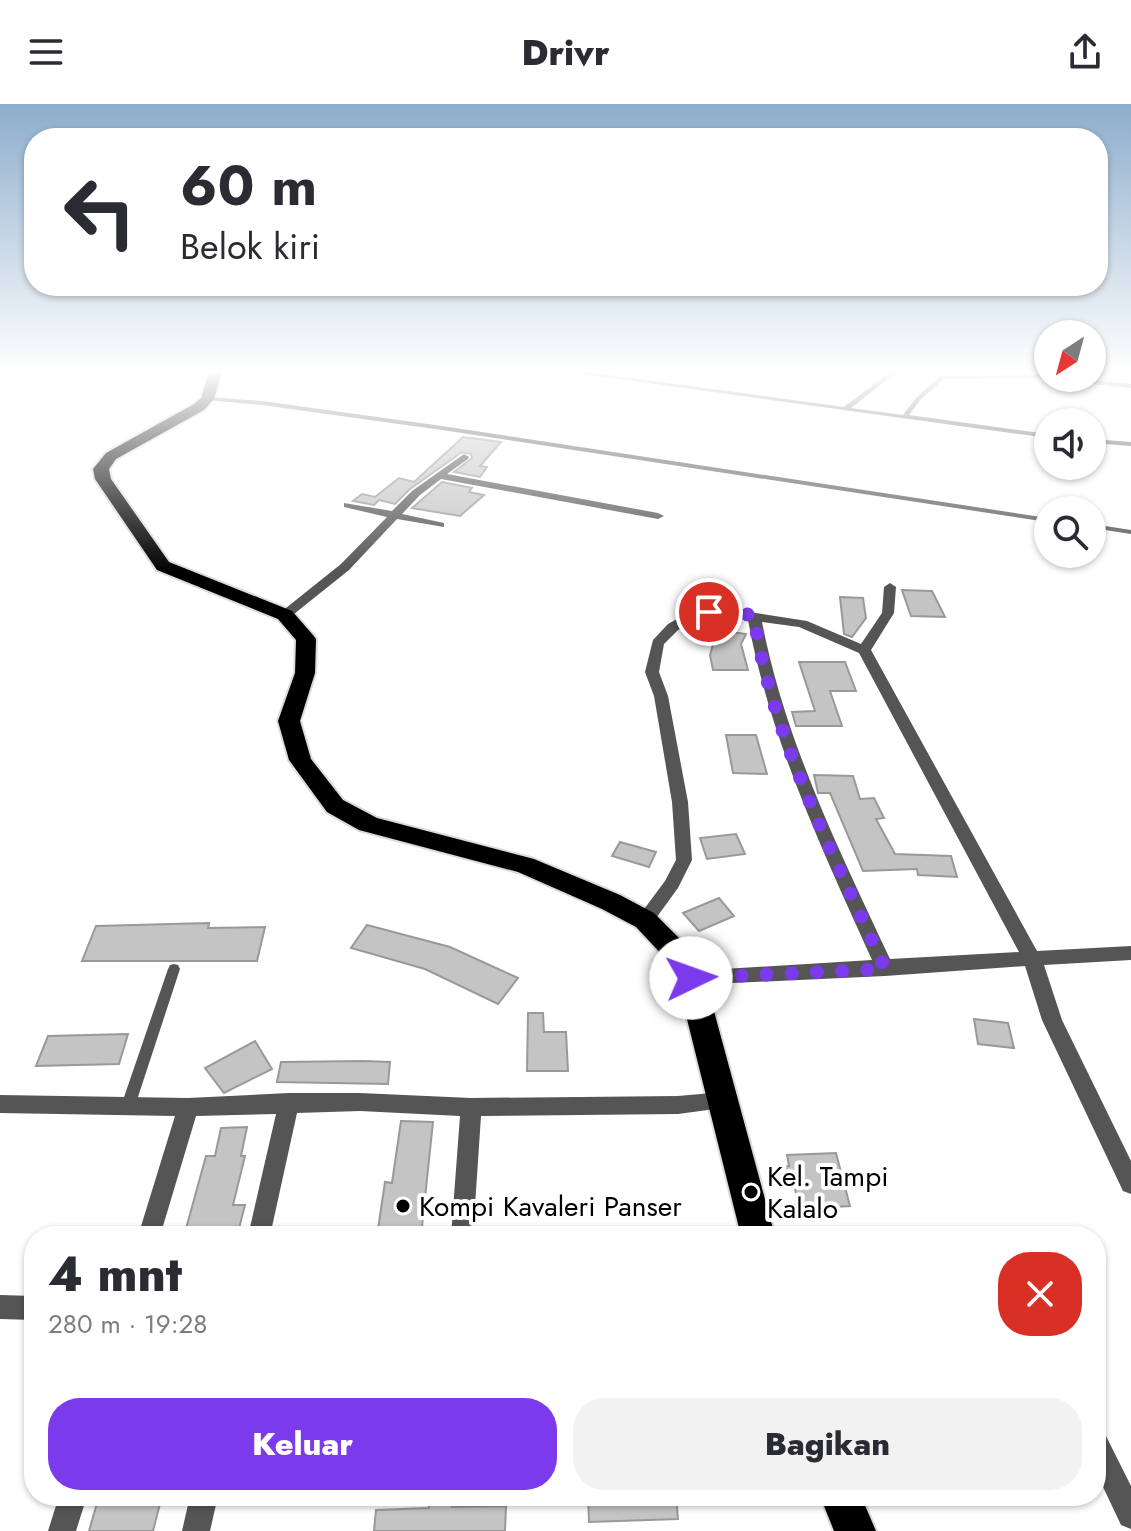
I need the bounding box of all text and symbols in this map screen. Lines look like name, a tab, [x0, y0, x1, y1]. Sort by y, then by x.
text: Drivr	[521, 26, 610, 78]
icon: menu	[24, 30, 68, 74]
icon: share	[1063, 30, 1107, 74]
text: 60 m	[180, 145, 317, 226]
icon: left	[48, 160, 152, 264]
text: Belok kiri	[180, 220, 320, 272]
north arrow	[1034, 320, 1106, 392]
map controls	[1034, 320, 1106, 568]
button: sound	[1034, 408, 1106, 480]
button: search	[1034, 496, 1106, 568]
pin	[675, 578, 743, 646]
icon: arrive	[687, 590, 731, 634]
position arrow	[649, 936, 733, 1020]
place label: Kel. Tampi Kalalo	[767, 1156, 888, 1229]
marker: Kel. Tampi Kalalo	[742, 1183, 760, 1201]
place label: Kompi Kavaleri Panser	[419, 1186, 682, 1227]
marker: Kompi Kavaleri Panser	[394, 1197, 412, 1215]
text: 4 mnt	[48, 1240, 182, 1309]
button: close	[998, 1252, 1082, 1336]
text: 280 m · 19:28	[48, 1305, 208, 1343]
button: Keluar	[48, 1398, 557, 1490]
button: Bagikan	[573, 1398, 1082, 1490]

